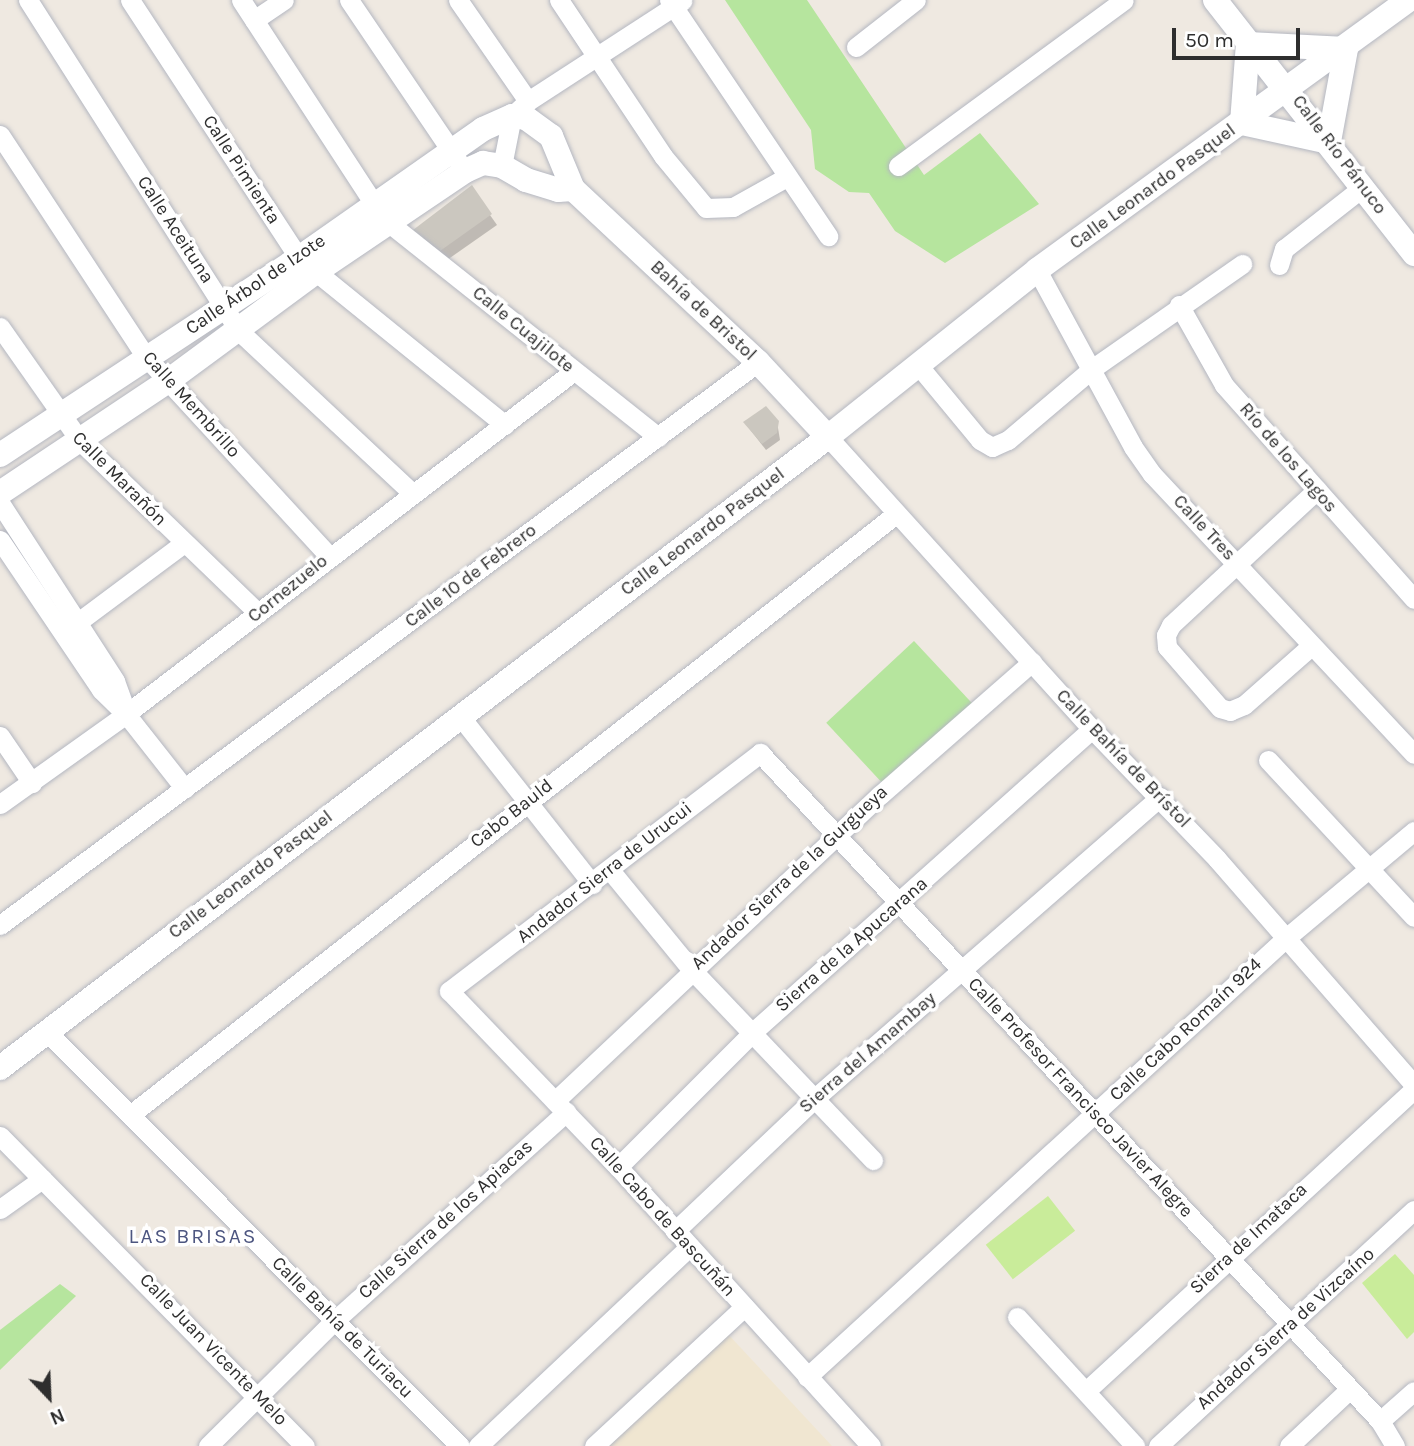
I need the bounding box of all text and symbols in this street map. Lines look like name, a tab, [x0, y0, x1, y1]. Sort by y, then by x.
scale bar	[1176, 14, 1304, 58]
text: 50 m	[1185, 28, 1234, 52]
street label: Calle Río Pánuco	[1287, 91, 1391, 219]
street label: Calle Pimienta	[197, 111, 285, 229]
street label: Calle Leonardo Pasquel	[1066, 119, 1240, 255]
street label: Calle Aceituna	[132, 172, 218, 288]
street label: Calle Árbol de Izote	[182, 230, 330, 340]
street label: Bahía de Bristol	[645, 256, 761, 366]
street label: Calle Cuajilote	[467, 282, 579, 378]
street label: Calle Membrillo	[137, 347, 245, 463]
street label: Río de los Lagos	[1234, 398, 1342, 518]
street label: Calle Marañón	[67, 427, 171, 531]
street label: Calle Leonardo Pasquel	[616, 463, 790, 601]
street label: Calle Tres	[1168, 490, 1240, 566]
street label: Calle 10 de Febrero	[401, 519, 541, 633]
street label: Cornezuelo	[243, 550, 333, 628]
street label: Calle Bahía de Brístol	[1051, 685, 1195, 833]
street label: Cabo Bauld	[466, 775, 558, 853]
street label: Andador Sierra de la Gurgueya	[687, 781, 893, 975]
street label: Andador Sierra de Urucui	[513, 798, 697, 948]
street label: Calle Leonardo Pasquel	[164, 806, 338, 944]
street label: Sierra de la Apucarana	[771, 873, 933, 1017]
street label: Calle Cabo Romaín 924	[1105, 954, 1267, 1106]
street label: Calle Profesor Francisco Javier Alegre	[963, 973, 1197, 1223]
street label: Sierra del Amambay	[795, 987, 941, 1119]
street label: Calle Cabo de Bascuñán	[584, 1132, 740, 1302]
street label: Calle Sierra de los Apiacas	[354, 1136, 538, 1304]
street label: Sierra de Imataca	[1185, 1179, 1313, 1299]
district label: LAS BRISAS	[130, 1223, 256, 1249]
street label: Andador Sierra de Vizcaíno	[1192, 1243, 1380, 1415]
street label: Calle Bahía de Turiacu	[266, 1252, 418, 1404]
street label: Calle Juan Vicente Melo	[134, 1269, 292, 1431]
north arrow	[14, 1362, 84, 1432]
text: N	[47, 1404, 68, 1429]

